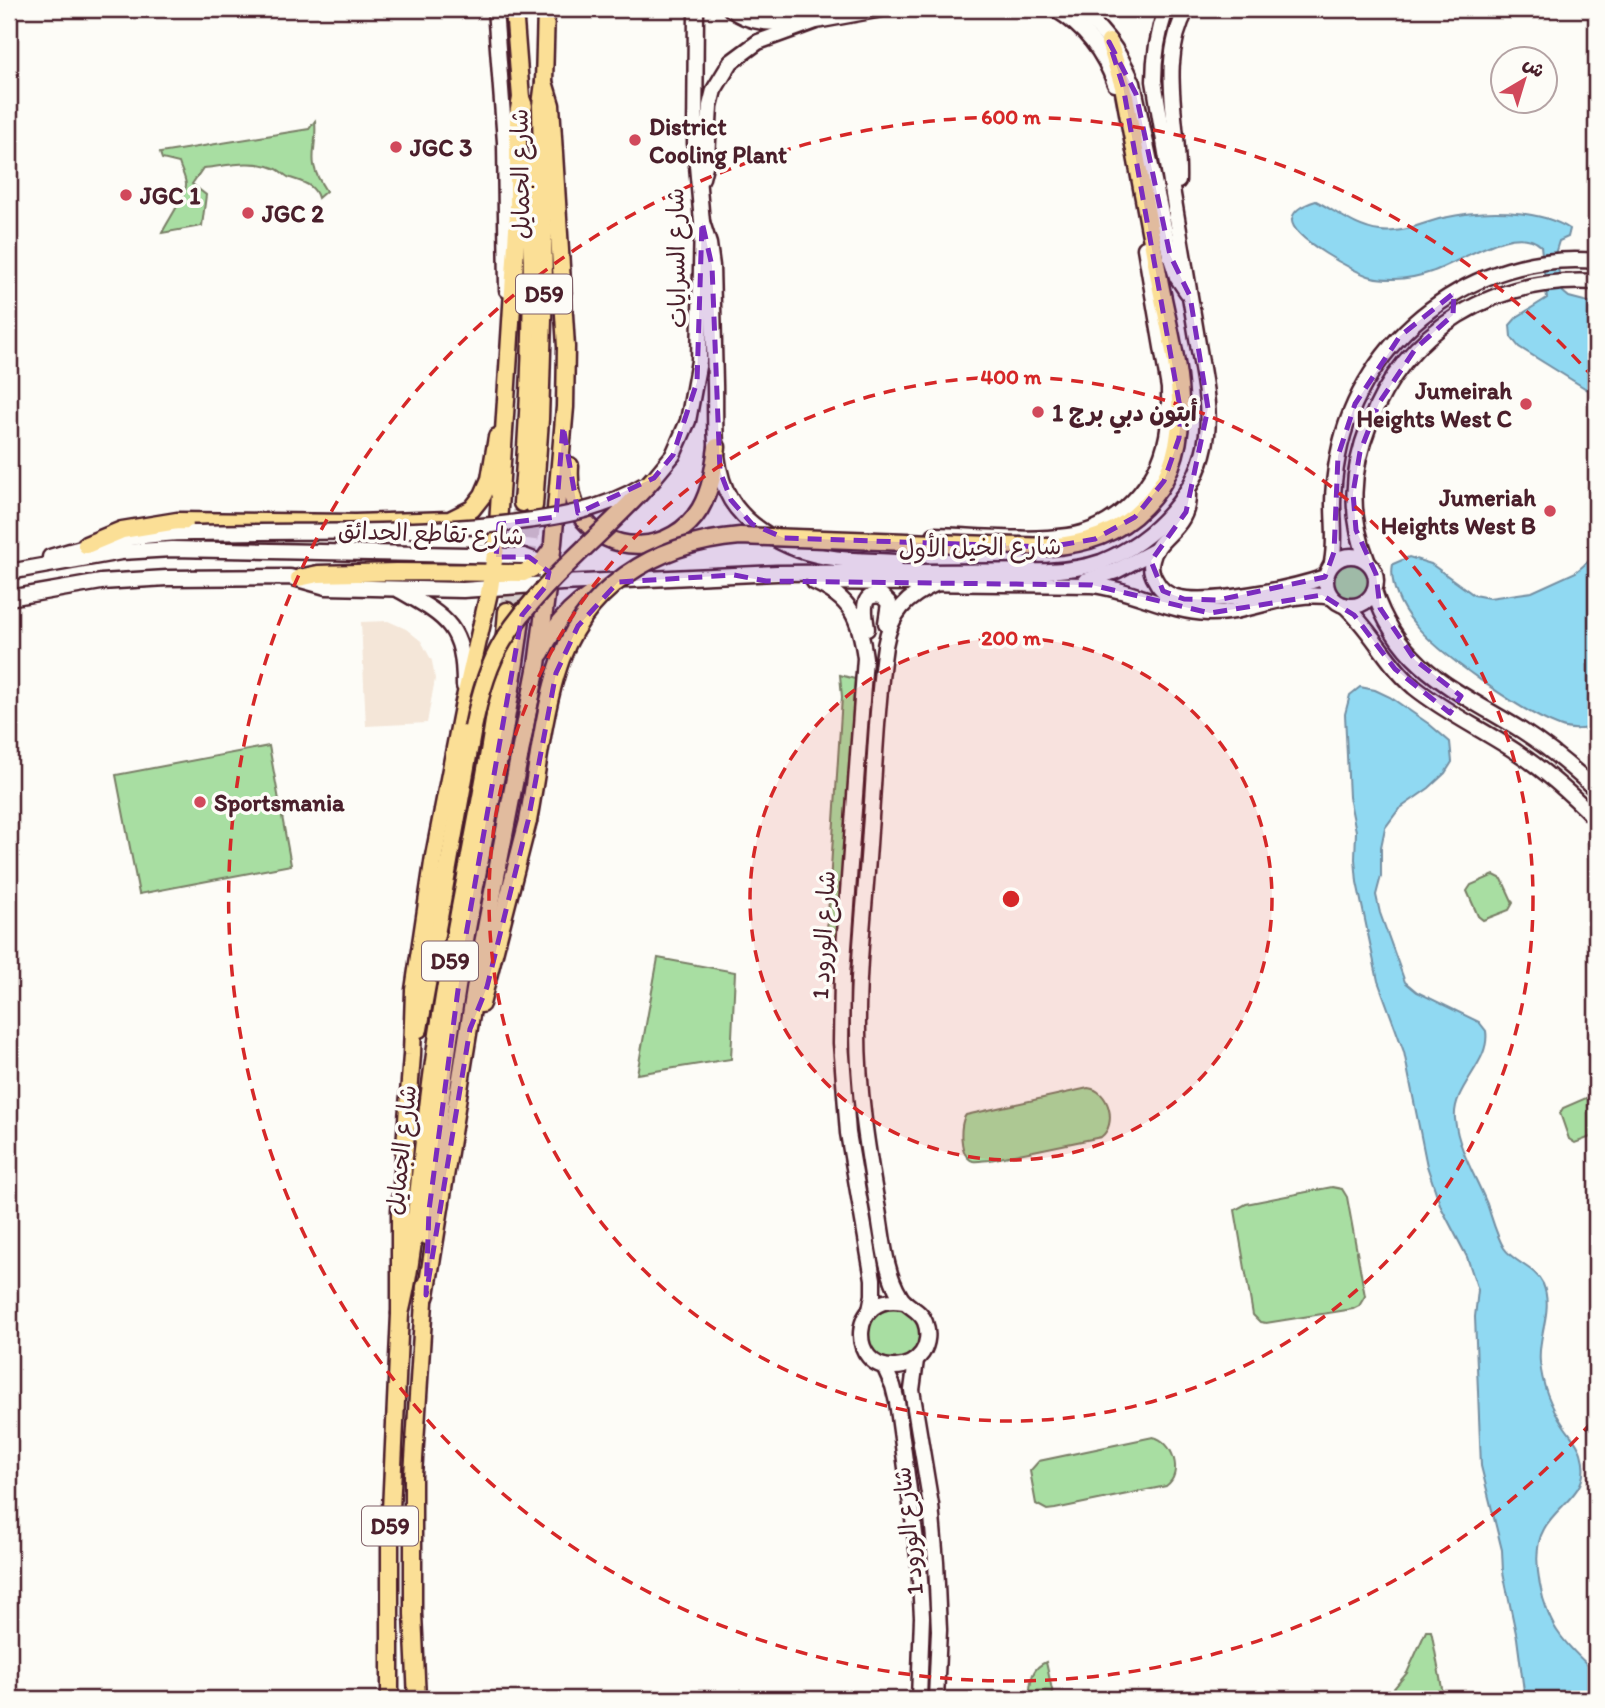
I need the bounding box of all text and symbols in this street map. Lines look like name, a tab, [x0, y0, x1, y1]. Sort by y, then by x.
north arrow	[1490, 46, 1560, 116]
text: ش	[1519, 52, 1550, 83]
text: 600 m	[981, 104, 1041, 129]
street label: شارع الجمايل	[504, 108, 539, 240]
place label: District Cooling Plant	[649, 112, 787, 170]
marker: District Cooling Plant	[627, 132, 643, 148]
place label: JGC 3	[409, 133, 472, 162]
marker: JGC 3	[388, 139, 404, 155]
place label: JGC 1	[139, 181, 201, 210]
marker: JGC 1	[118, 187, 134, 203]
street label: شارع السرايات	[660, 188, 695, 328]
place label: JGC 2	[261, 199, 324, 228]
marker: JGC 2	[240, 205, 256, 221]
road number: D59	[516, 274, 572, 314]
text: 400 m	[981, 364, 1042, 389]
place label: Jumeirah Heights West C	[1356, 376, 1512, 434]
marker: Jumeirah Heights West C	[1518, 396, 1534, 412]
place label: أبتون دبي برج 1	[1052, 398, 1198, 434]
marker: أبتون دبي برج 1	[1030, 404, 1046, 420]
place label: Jumeriah Heights West B	[1381, 483, 1536, 541]
marker: Jumeriah Heights West B	[1542, 503, 1558, 519]
street label: شارع تقاطع الحدائق	[337, 515, 524, 554]
street label: شارع الخيل الأول	[898, 529, 1062, 566]
text: 200 m	[981, 625, 1041, 650]
place label: Sportsmania	[214, 788, 345, 818]
marker: Sportsmania	[192, 794, 208, 810]
street label: شارع الورود 1	[805, 870, 844, 1000]
centre of rings	[999, 887, 1023, 911]
road number: D59	[422, 942, 478, 980]
street label: شارع الجمايل	[380, 1083, 425, 1217]
street label: شارع الورود 1	[887, 1465, 932, 1597]
road number: D59	[362, 1506, 418, 1546]

